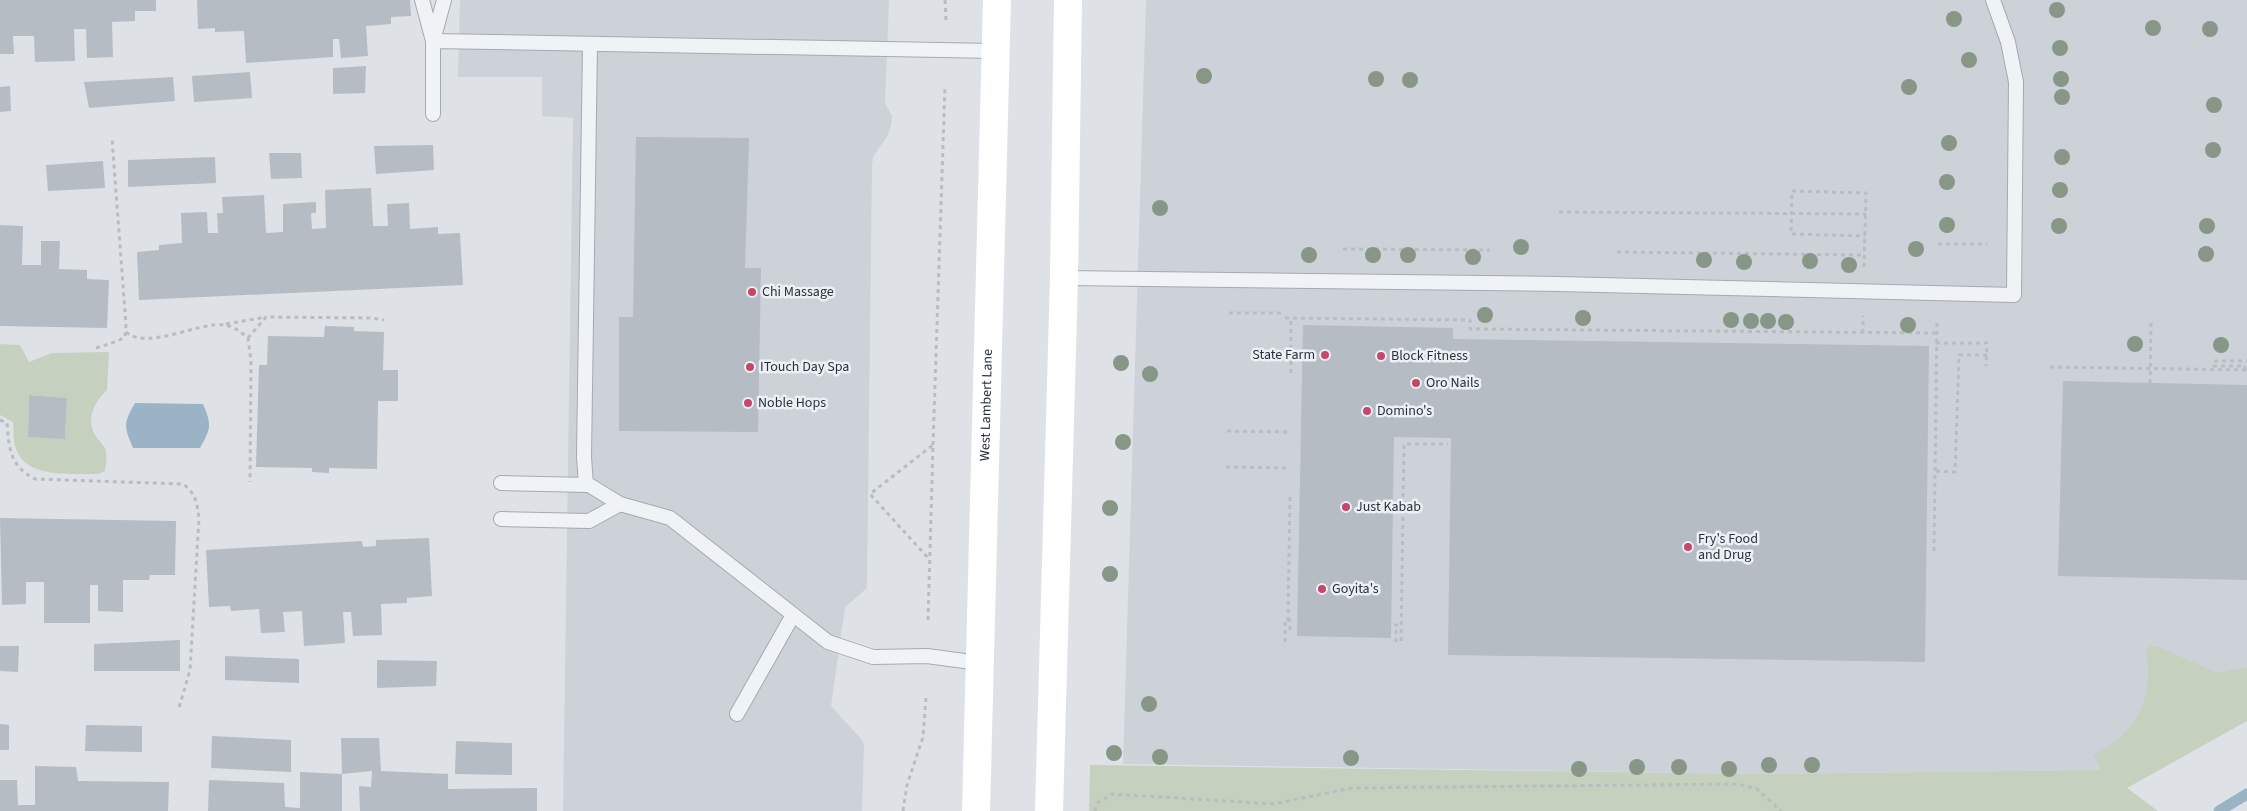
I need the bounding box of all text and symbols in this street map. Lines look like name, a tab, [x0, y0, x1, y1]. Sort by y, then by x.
place label: Chi Massage	[762, 282, 834, 302]
marker: Chi Massage	[746, 286, 758, 298]
place label: State Farm	[1252, 345, 1315, 365]
place label: Block Fitness	[1391, 346, 1468, 366]
street label: West Lambert Lane	[975, 349, 998, 461]
marker: State Farm	[1319, 349, 1331, 361]
marker: Block Fitness	[1375, 350, 1387, 362]
place label: ITouch Day Spa	[760, 357, 849, 377]
marker: ITouch Day Spa	[744, 361, 756, 373]
place label: Oro Nails	[1426, 373, 1480, 393]
marker: Oro Nails	[1410, 377, 1422, 389]
place label: Noble Hops	[758, 393, 826, 413]
marker: Noble Hops	[742, 397, 754, 409]
place label: Domino's	[1377, 401, 1432, 421]
marker: Domino's	[1361, 405, 1373, 417]
place label: Just Kabab	[1356, 497, 1421, 517]
marker: Just Kabab	[1340, 501, 1352, 513]
place label: Fry's Food and Drug	[1698, 529, 1758, 565]
marker: Fry's Food and Drug	[1682, 541, 1694, 553]
place label: Goyita's	[1332, 579, 1379, 599]
marker: Goyita's	[1316, 583, 1328, 595]

